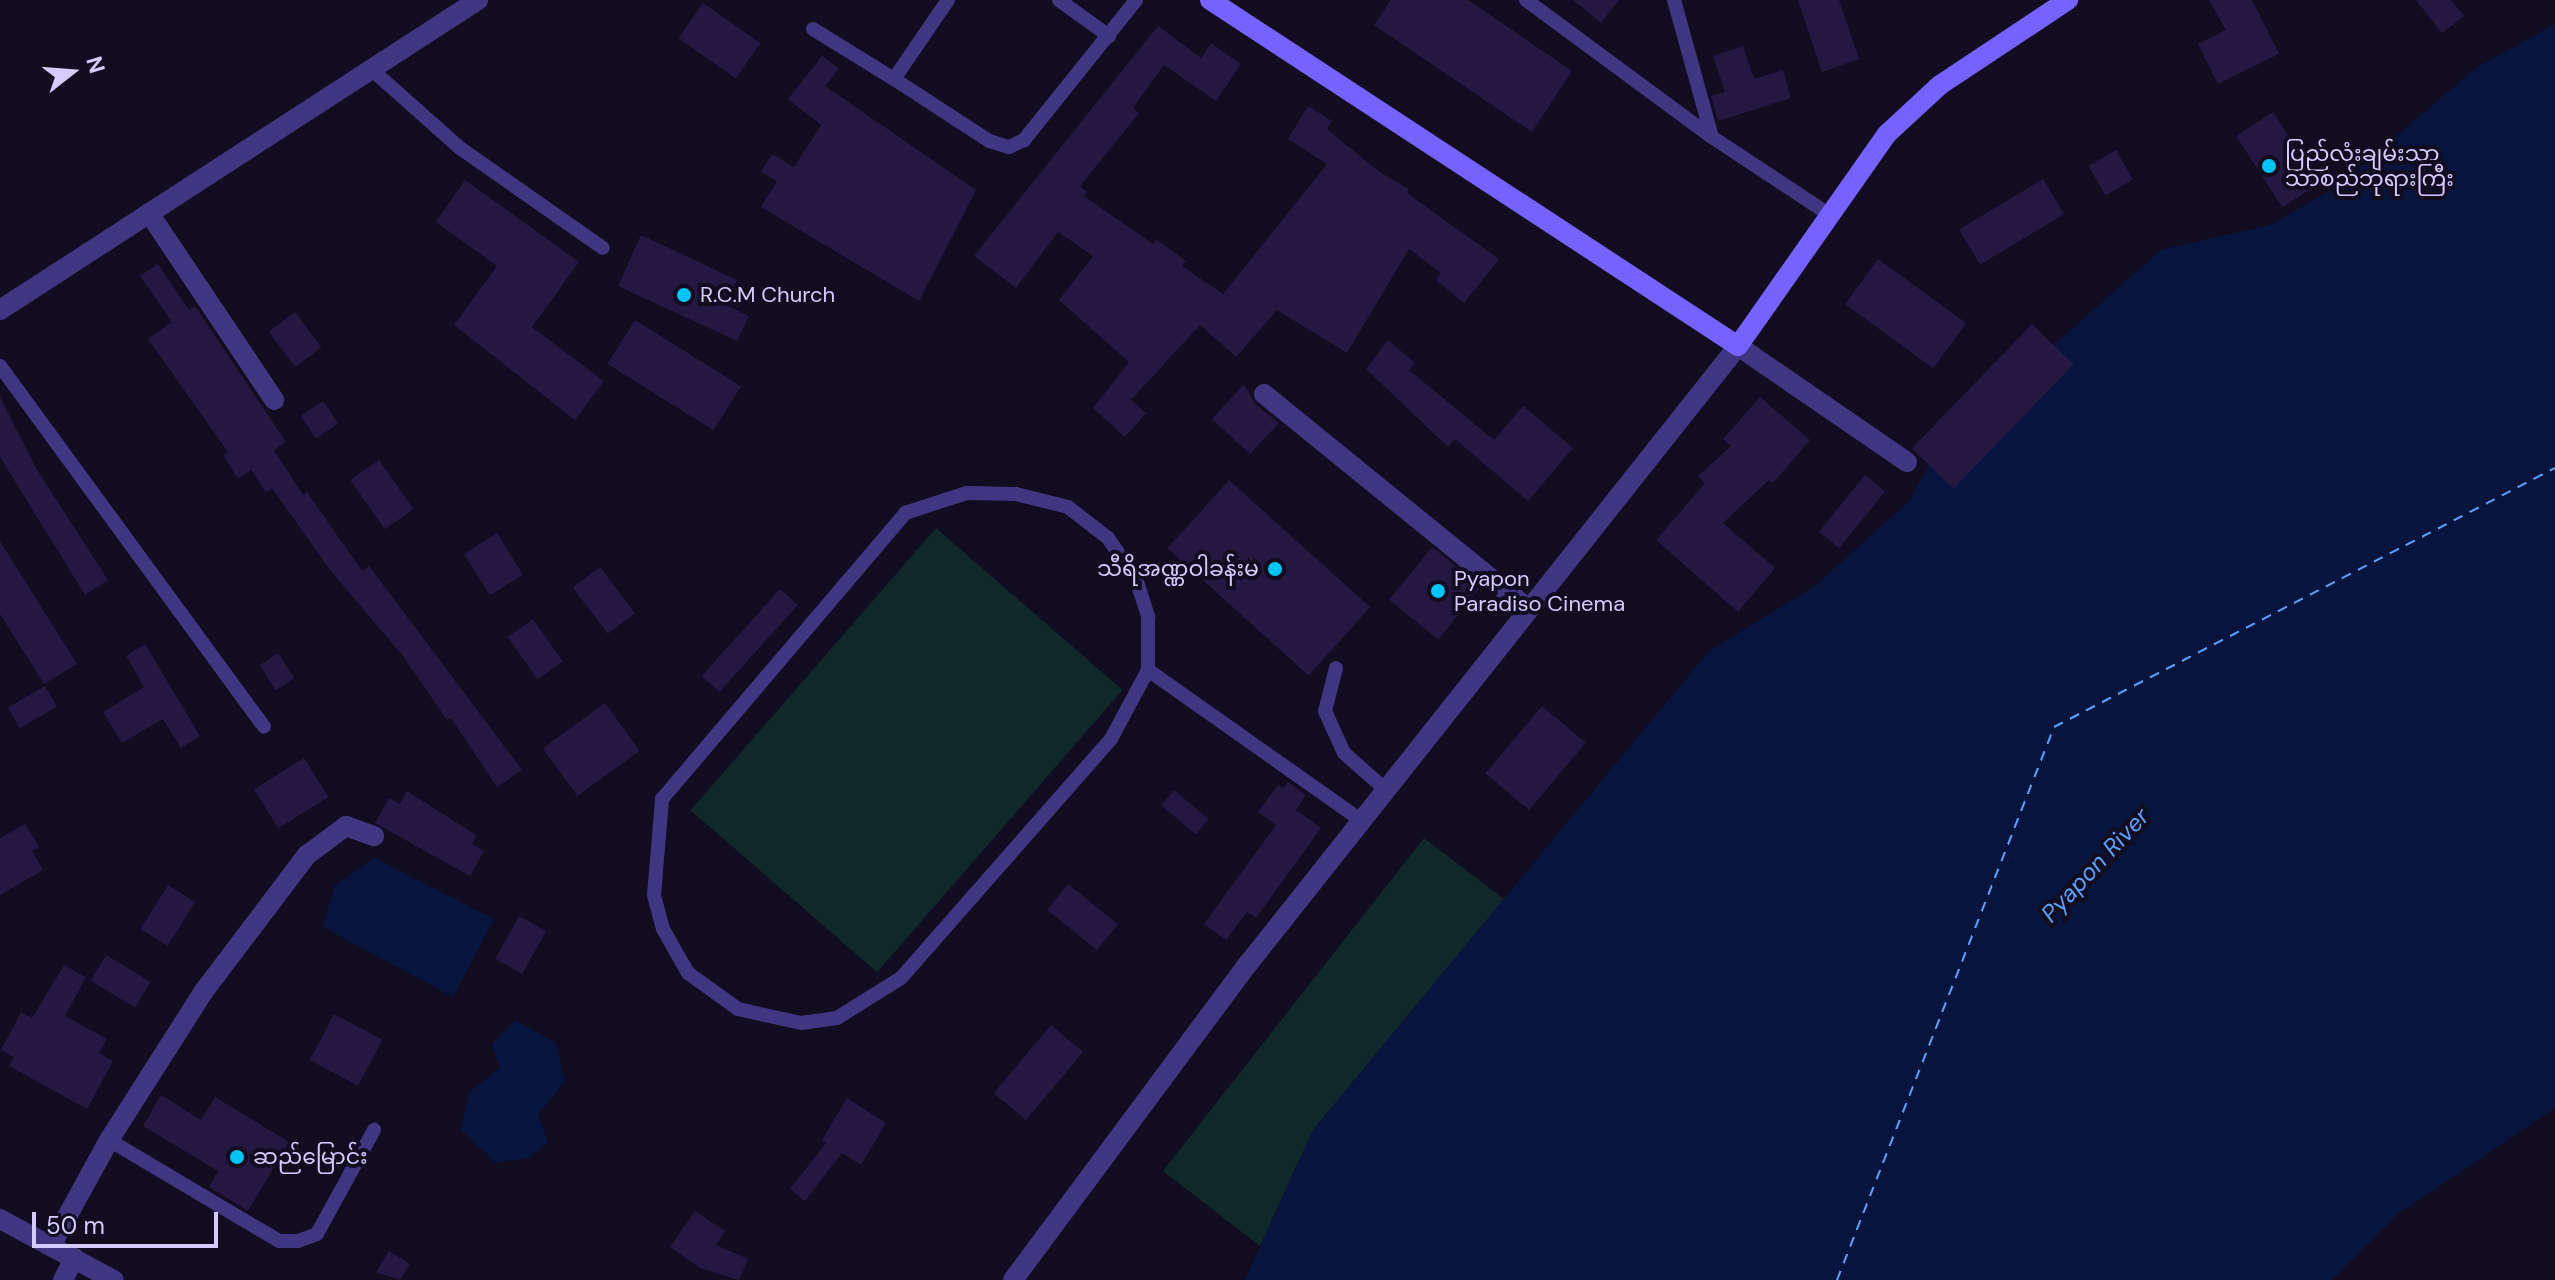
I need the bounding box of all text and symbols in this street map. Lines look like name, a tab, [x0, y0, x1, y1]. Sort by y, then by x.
north arrow	[32, 32, 112, 112]
text: N	[79, 53, 112, 77]
place label: ပြည်လုံးချမ်းသာ သာစည်ဘုရားကြီး	[2285, 140, 2454, 192]
marker: ပြည်လုံးချမ်းသာ သာစည်ဘုရားကြီး	[2260, 157, 2278, 175]
place label: R.C.M Church	[700, 282, 835, 308]
marker: R.C.M Church	[675, 286, 693, 304]
place label: သီရိအဏ္ဏဝါခန်းမ	[1097, 556, 1259, 582]
marker: သီရိအဏ္ဏဝါခန်းမ	[1266, 560, 1284, 578]
place label: Pyapon Paradiso Cinema	[1454, 565, 1625, 616]
marker: Pyapon Paradiso Cinema	[1429, 582, 1447, 600]
water label: Pyapon River	[2035, 802, 2155, 928]
place label: ဆည်မြောင်း	[253, 1144, 368, 1170]
marker: ဆည်မြောင်း	[228, 1148, 246, 1166]
scale bar	[36, 1196, 222, 1246]
text: 50 m	[46, 1210, 105, 1241]

